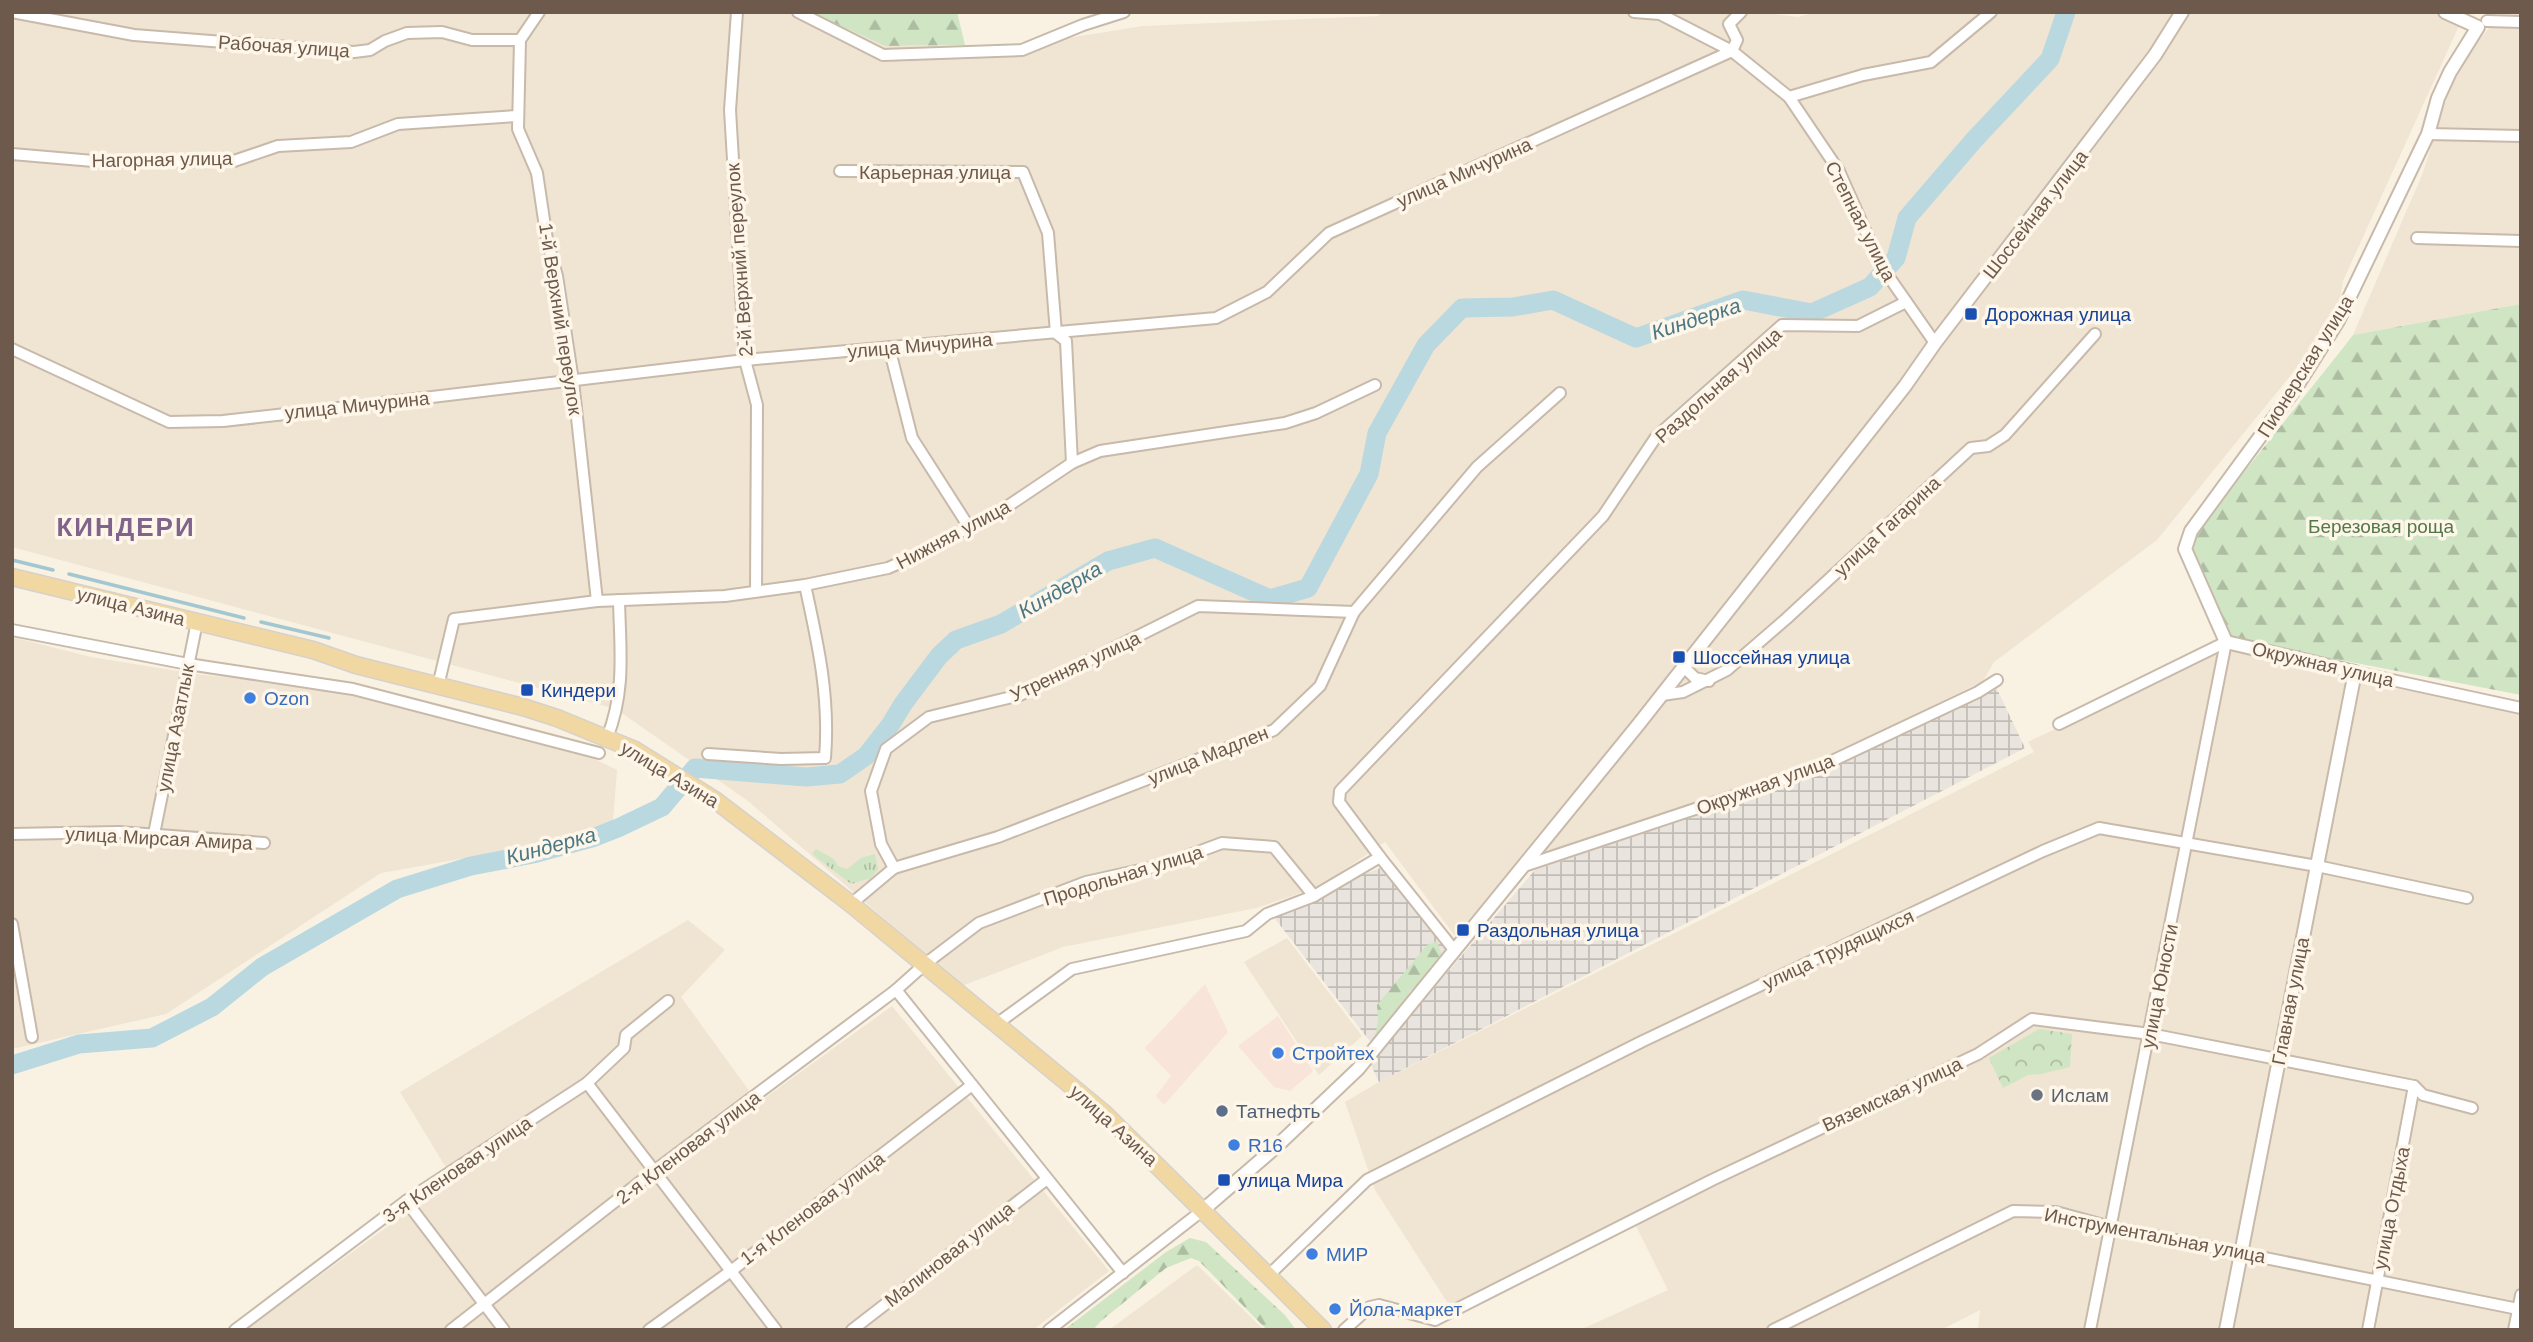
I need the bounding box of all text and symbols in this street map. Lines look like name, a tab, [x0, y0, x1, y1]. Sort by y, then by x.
street label: Рабочая улица	[217, 31, 351, 62]
street label: улица Мичурина	[1394, 133, 1535, 212]
street label: Шоссейная улица	[1979, 146, 2092, 283]
street label: Нагорная улица	[91, 148, 233, 171]
street label: Степная улица	[1821, 158, 1900, 285]
street label: 2-й Верхний переулок	[722, 162, 757, 357]
street label: Карьерная улица	[859, 162, 1011, 183]
street label: 1-й Верхний переулок	[535, 222, 586, 417]
street label: Пионерская улица	[2253, 291, 2358, 441]
water label: Киндерка	[1648, 293, 1743, 344]
place label: Дорожная улица	[1985, 304, 2132, 325]
marker: Дорожная улица	[1963, 306, 1979, 322]
street label: Раздольная улица	[1651, 323, 1786, 447]
street label: улица Мичурина	[847, 329, 994, 362]
street label: улица Мичурина	[284, 387, 431, 424]
street label: улица Гагарина	[1830, 472, 1945, 581]
street label: Нижняя улица	[893, 495, 1014, 573]
district label: КИНДЕРИ	[56, 512, 196, 542]
park label: Березовая роща	[2308, 516, 2455, 537]
water label: Киндерка	[1014, 557, 1105, 623]
street label: улица Азина	[75, 583, 187, 630]
street label: Утренняя улица	[1007, 627, 1144, 706]
street label: Окружная улица	[2250, 638, 2396, 691]
place label: Шоссейная улица	[1693, 647, 1850, 668]
marker: Шоссейная улица	[1671, 649, 1687, 665]
street label: улица Азатлык	[153, 661, 198, 794]
place label: Киндери	[541, 680, 616, 701]
marker: Киндери	[519, 682, 535, 698]
place label: Ozon	[264, 688, 309, 709]
marker: Ozon	[242, 690, 258, 706]
street label: улица Мадлен	[1145, 722, 1271, 789]
street label: улица Азина	[617, 737, 723, 812]
street label: Окружная улица	[1694, 750, 1837, 819]
water label: Киндерка	[503, 822, 598, 869]
street label: улица Мирсая Амира	[65, 823, 254, 854]
street label: Продольная улица	[1041, 841, 1206, 910]
street label: улица Трудящихся	[1759, 905, 1917, 994]
place label: Раздольная улица	[1477, 920, 1639, 941]
marker: Раздольная улица	[1455, 922, 1471, 938]
street label: улица Юности	[2137, 922, 2182, 1050]
street label: Главная улица	[2268, 935, 2313, 1067]
place label: Стройтех	[1292, 1043, 1375, 1064]
marker: Стройтех	[1270, 1045, 1286, 1061]
street label: Вяземская улица	[1819, 1053, 1966, 1136]
street label: улица Азина	[1066, 1081, 1162, 1170]
place label: Ислам	[2051, 1085, 2109, 1106]
street label: 2-я Кленовая улица	[612, 1086, 765, 1208]
marker: Ислам	[2029, 1087, 2045, 1103]
place label: Татнефть	[1236, 1101, 1321, 1122]
marker: Татнефть	[1214, 1103, 1230, 1119]
street label: 3-я Кленовая улица	[379, 1112, 536, 1227]
place label: R16	[1248, 1135, 1283, 1156]
marker: R16	[1226, 1137, 1242, 1153]
street label: улица Отдыха	[2369, 1144, 2414, 1271]
street label: 1-я Кленовая улица	[736, 1147, 889, 1269]
place label: улица Мира	[1238, 1170, 1344, 1191]
marker: улица Мира	[1216, 1172, 1232, 1188]
street label: Малиновая улица	[881, 1197, 1018, 1311]
street label: Инструментальная улица	[2042, 1204, 2268, 1267]
place label: МИР	[1326, 1244, 1368, 1265]
marker: МИР	[1304, 1246, 1320, 1262]
place label: Йола-маркет	[1349, 1299, 1462, 1320]
marker: Йола-маркет	[1327, 1301, 1343, 1317]

